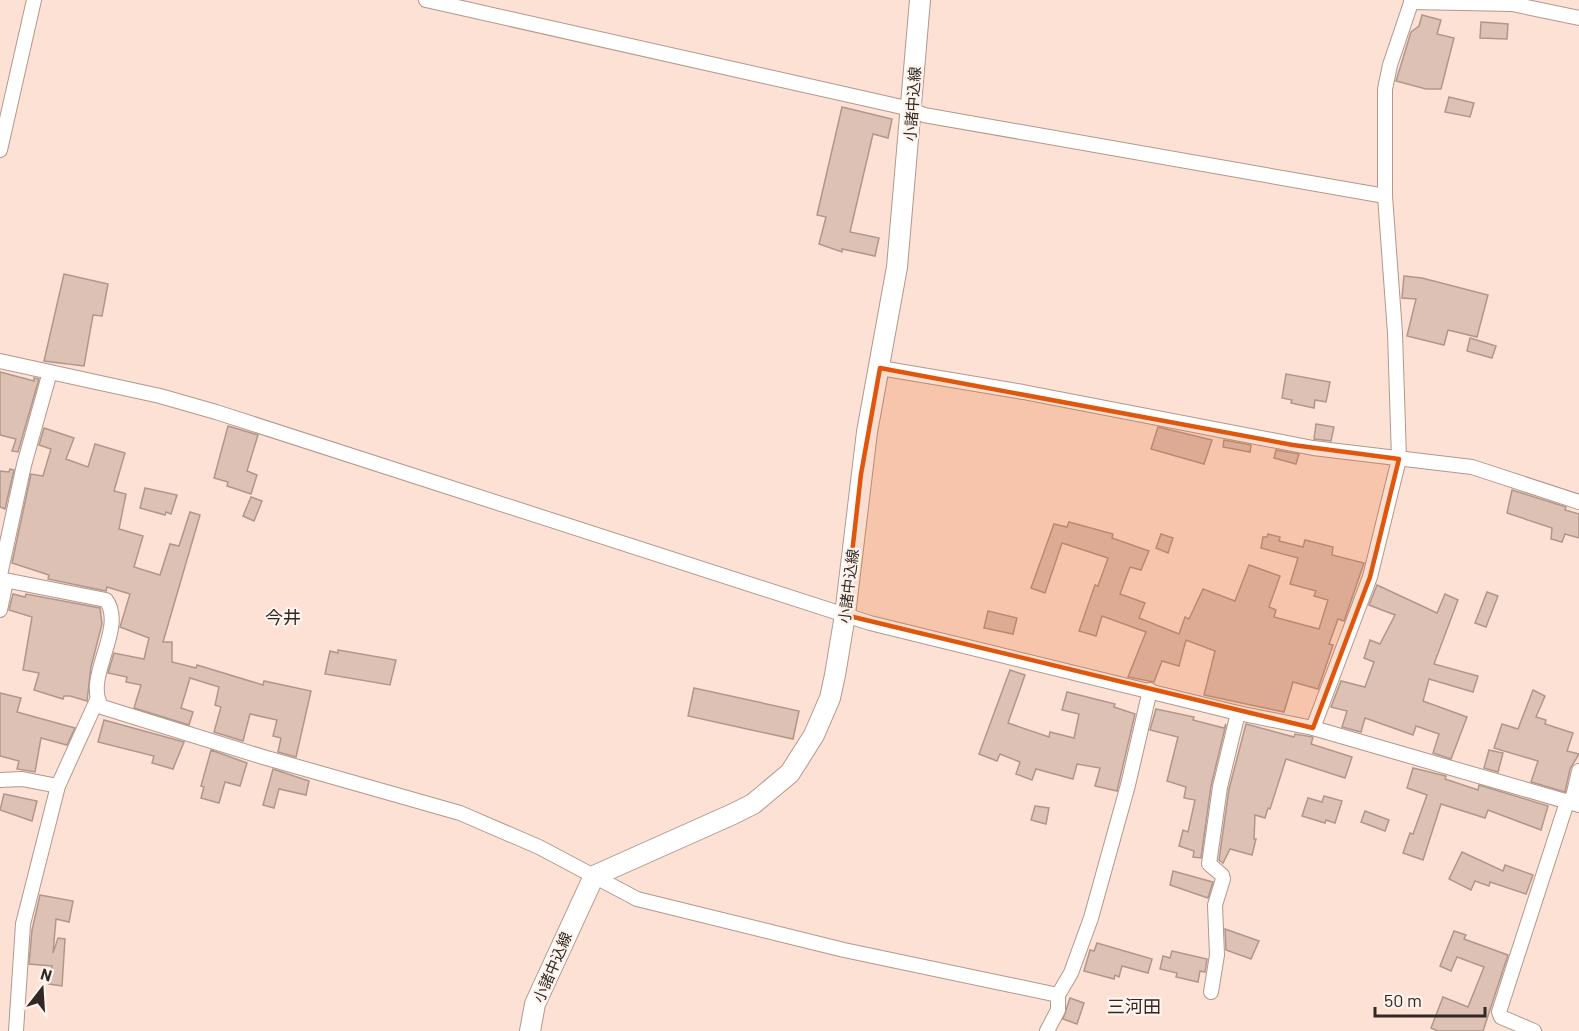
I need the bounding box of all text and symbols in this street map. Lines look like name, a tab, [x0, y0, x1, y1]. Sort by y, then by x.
street label: 小諸中込線	[900, 66, 924, 142]
street label: 小諸中込線	[834, 548, 862, 624]
district label: 今井	[265, 606, 301, 628]
street label: 小諸中込線	[529, 929, 575, 1005]
north arrow	[12, 959, 72, 1019]
text: N	[39, 964, 54, 985]
scale bar	[1375, 980, 1484, 1018]
text: 50 m	[1384, 989, 1422, 1011]
district label: 三河田	[1107, 995, 1161, 1017]

